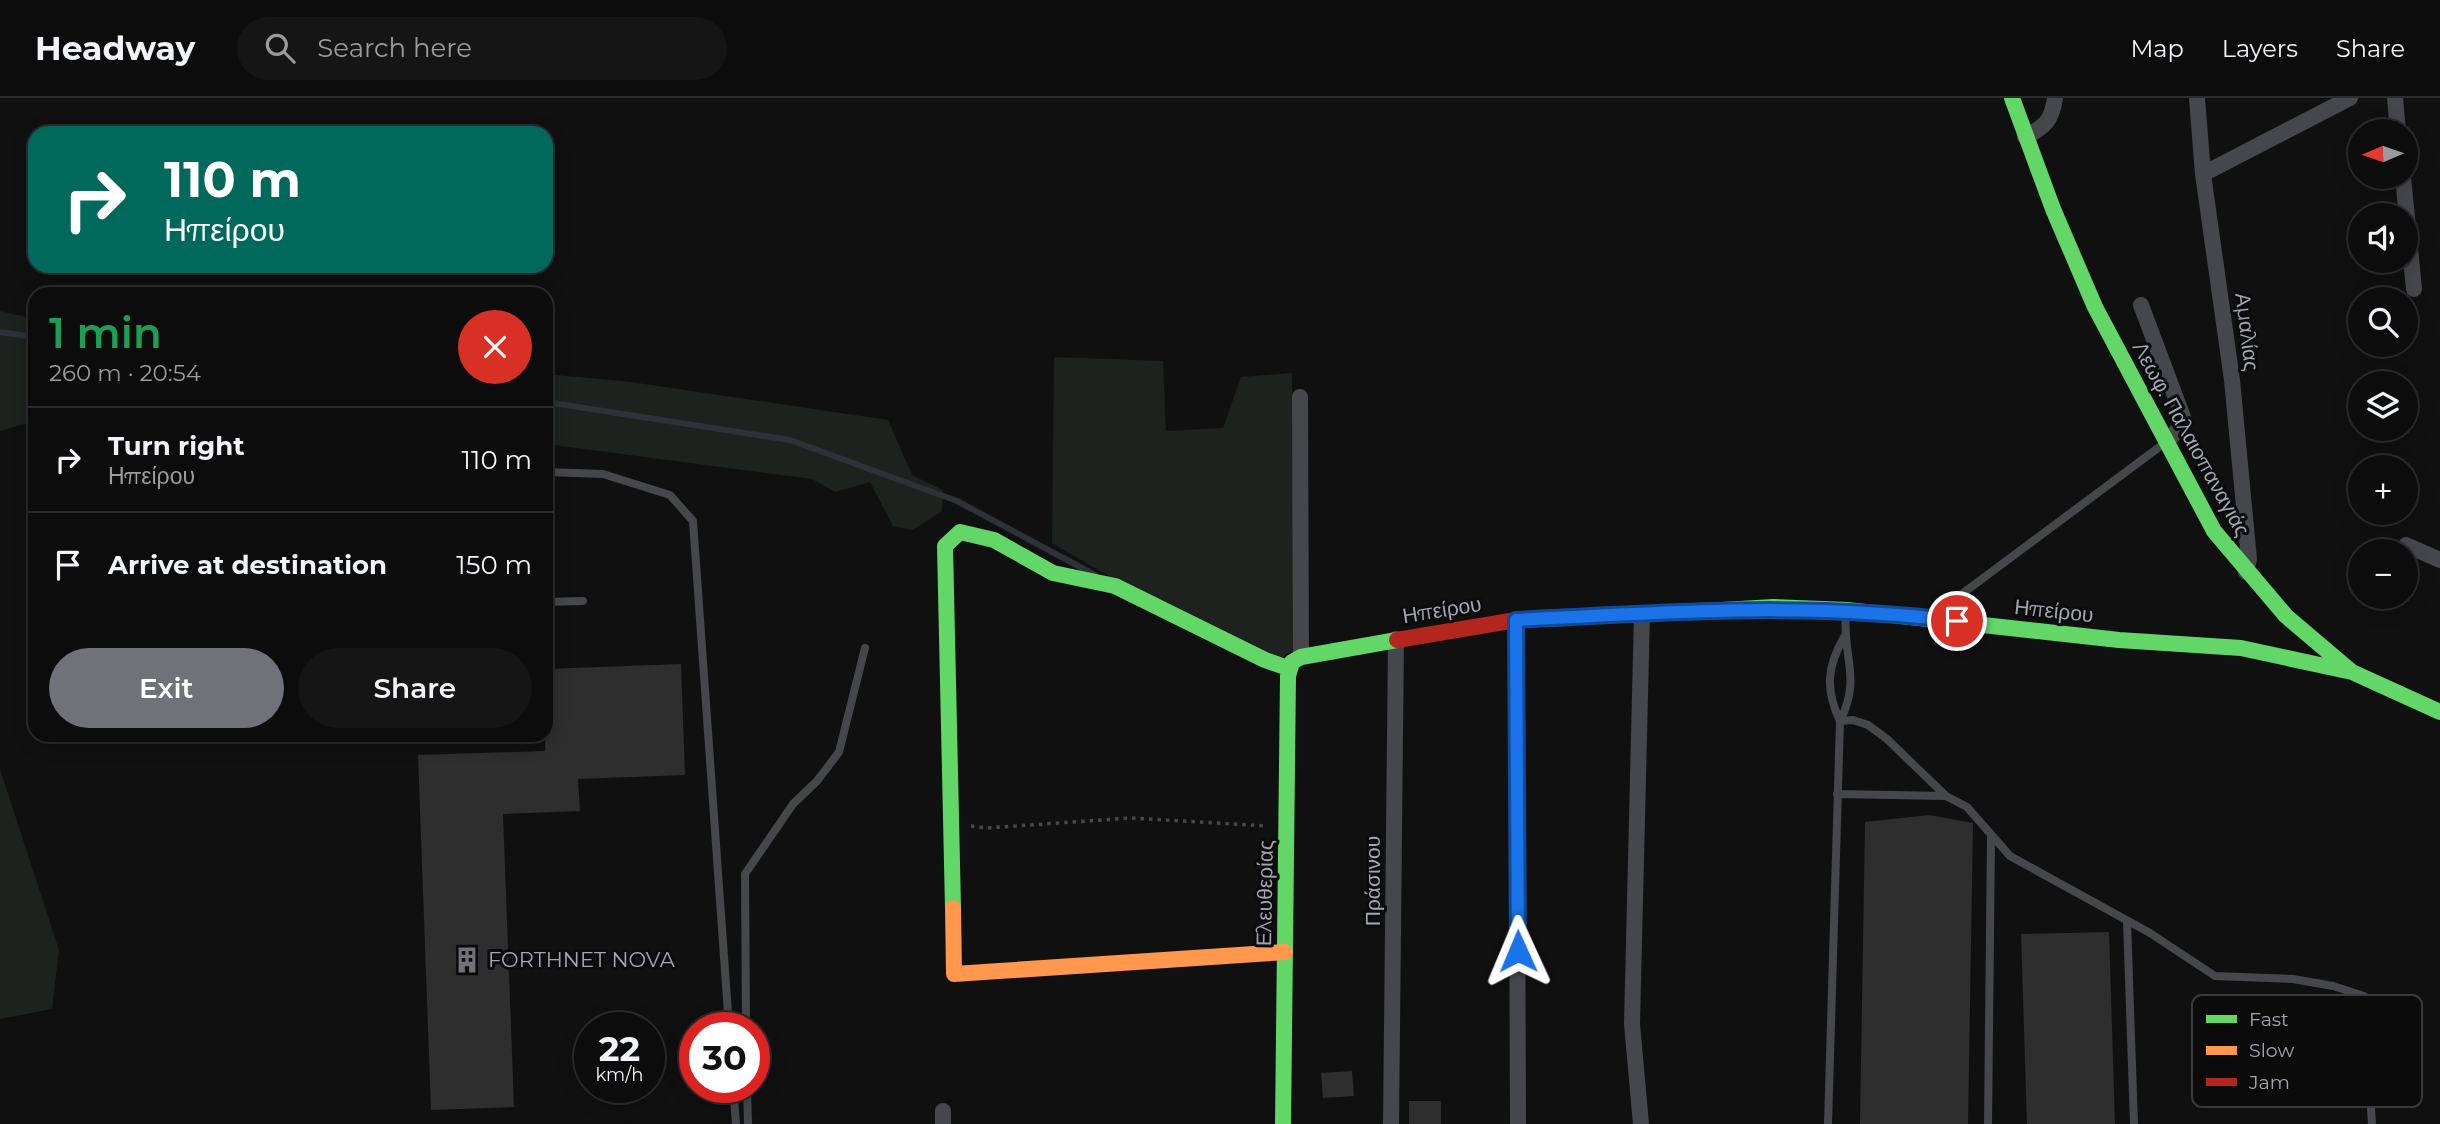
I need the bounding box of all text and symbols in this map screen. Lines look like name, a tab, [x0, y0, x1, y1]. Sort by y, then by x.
search box	[237, 17, 727, 80]
text: Headway	[35, 28, 195, 68]
icon: search	[261, 29, 299, 67]
text: Search here	[317, 32, 472, 64]
text: Map	[2130, 34, 2184, 63]
text: Layers	[2222, 34, 2298, 63]
text: Share	[2336, 34, 2405, 63]
north arrow	[2348, 119, 2418, 189]
map controls	[2348, 119, 2418, 609]
text: 110 m	[164, 150, 301, 209]
icon: right	[49, 154, 140, 245]
button: sound	[2348, 203, 2418, 273]
text: Ηπείρου	[164, 210, 285, 249]
button: search	[2348, 287, 2418, 357]
street label: Αμαλίας	[2230, 291, 2265, 373]
text: 1 min	[49, 307, 162, 359]
button: close	[458, 310, 532, 384]
street label: Λεωφ. Παλαιοπαναγιάς	[2128, 337, 2255, 540]
text: 260 m · 20:54	[49, 359, 201, 387]
button: layers	[2348, 371, 2418, 441]
text: Turn right	[108, 430, 244, 462]
icon: right	[49, 441, 87, 479]
text: 110 m	[462, 444, 532, 476]
button: +	[2348, 455, 2418, 525]
text: Ηπείρου	[108, 462, 195, 490]
button: −	[2348, 539, 2418, 609]
icon: arrive	[49, 546, 87, 584]
text: Arrive at destination	[108, 549, 387, 581]
text: 150 m	[456, 549, 532, 581]
street label: Ηπείρου	[1401, 591, 1483, 628]
pin	[1927, 591, 1987, 651]
street label: Ηπείρου	[2013, 594, 2095, 627]
icon: arrive	[1938, 602, 1976, 640]
button: Exit	[49, 648, 284, 728]
button: Share	[298, 648, 532, 728]
street label: Πράσινου	[1360, 836, 1385, 926]
street label: Ελευθερίας	[1251, 840, 1278, 946]
position arrow	[1481, 914, 1555, 988]
building icon: FORTHNET NOVA	[452, 945, 482, 975]
place label: FORTHNET NOVA	[488, 947, 676, 972]
legend	[2192, 995, 2422, 1107]
text: Fast	[2249, 1008, 2289, 1031]
speed limit sign: 30	[679, 1012, 770, 1103]
text: 22	[599, 1027, 640, 1070]
text: Slow	[2249, 1039, 2294, 1062]
text: km/h	[595, 1064, 644, 1086]
text: Jam	[2248, 1071, 2290, 1094]

